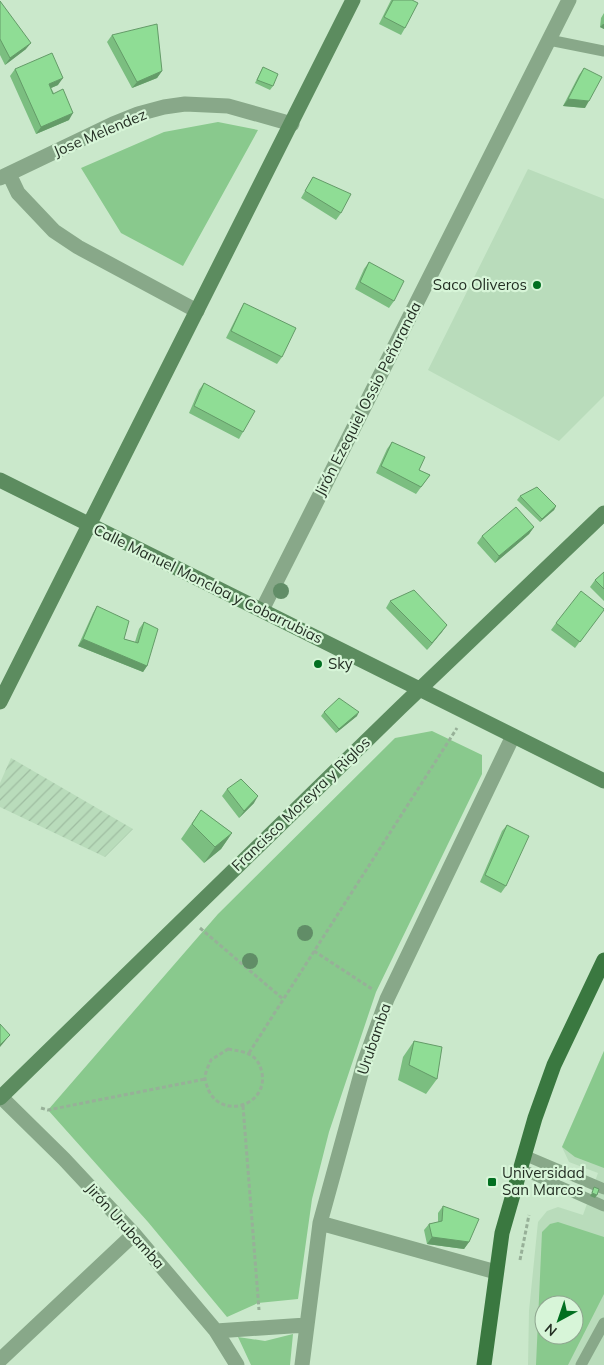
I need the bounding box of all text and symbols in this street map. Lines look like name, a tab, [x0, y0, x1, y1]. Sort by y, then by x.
street label: Jose Melendez	[50, 104, 149, 161]
place label: Saco Oliveros	[433, 275, 527, 294]
marker: Saco Oliveros	[531, 279, 543, 291]
street label: Jirón Ezequiel Ossio Peñaranda	[310, 298, 425, 499]
street label: Calle Manuel Moncloa y Cobarrubias	[91, 520, 326, 647]
place label: Sky	[328, 654, 353, 673]
marker: Sky	[312, 658, 324, 670]
street label: Francisco Moreyra y Riglos	[227, 732, 374, 875]
street label: Urubamba	[352, 1001, 395, 1077]
place label: Universidad San Marcos	[502, 1163, 585, 1199]
marker: Universidad San Marcos	[486, 1176, 498, 1188]
street label: Jirón Urubamba	[82, 1179, 169, 1273]
north arrow	[534, 1295, 584, 1345]
text: N	[541, 1320, 560, 1340]

